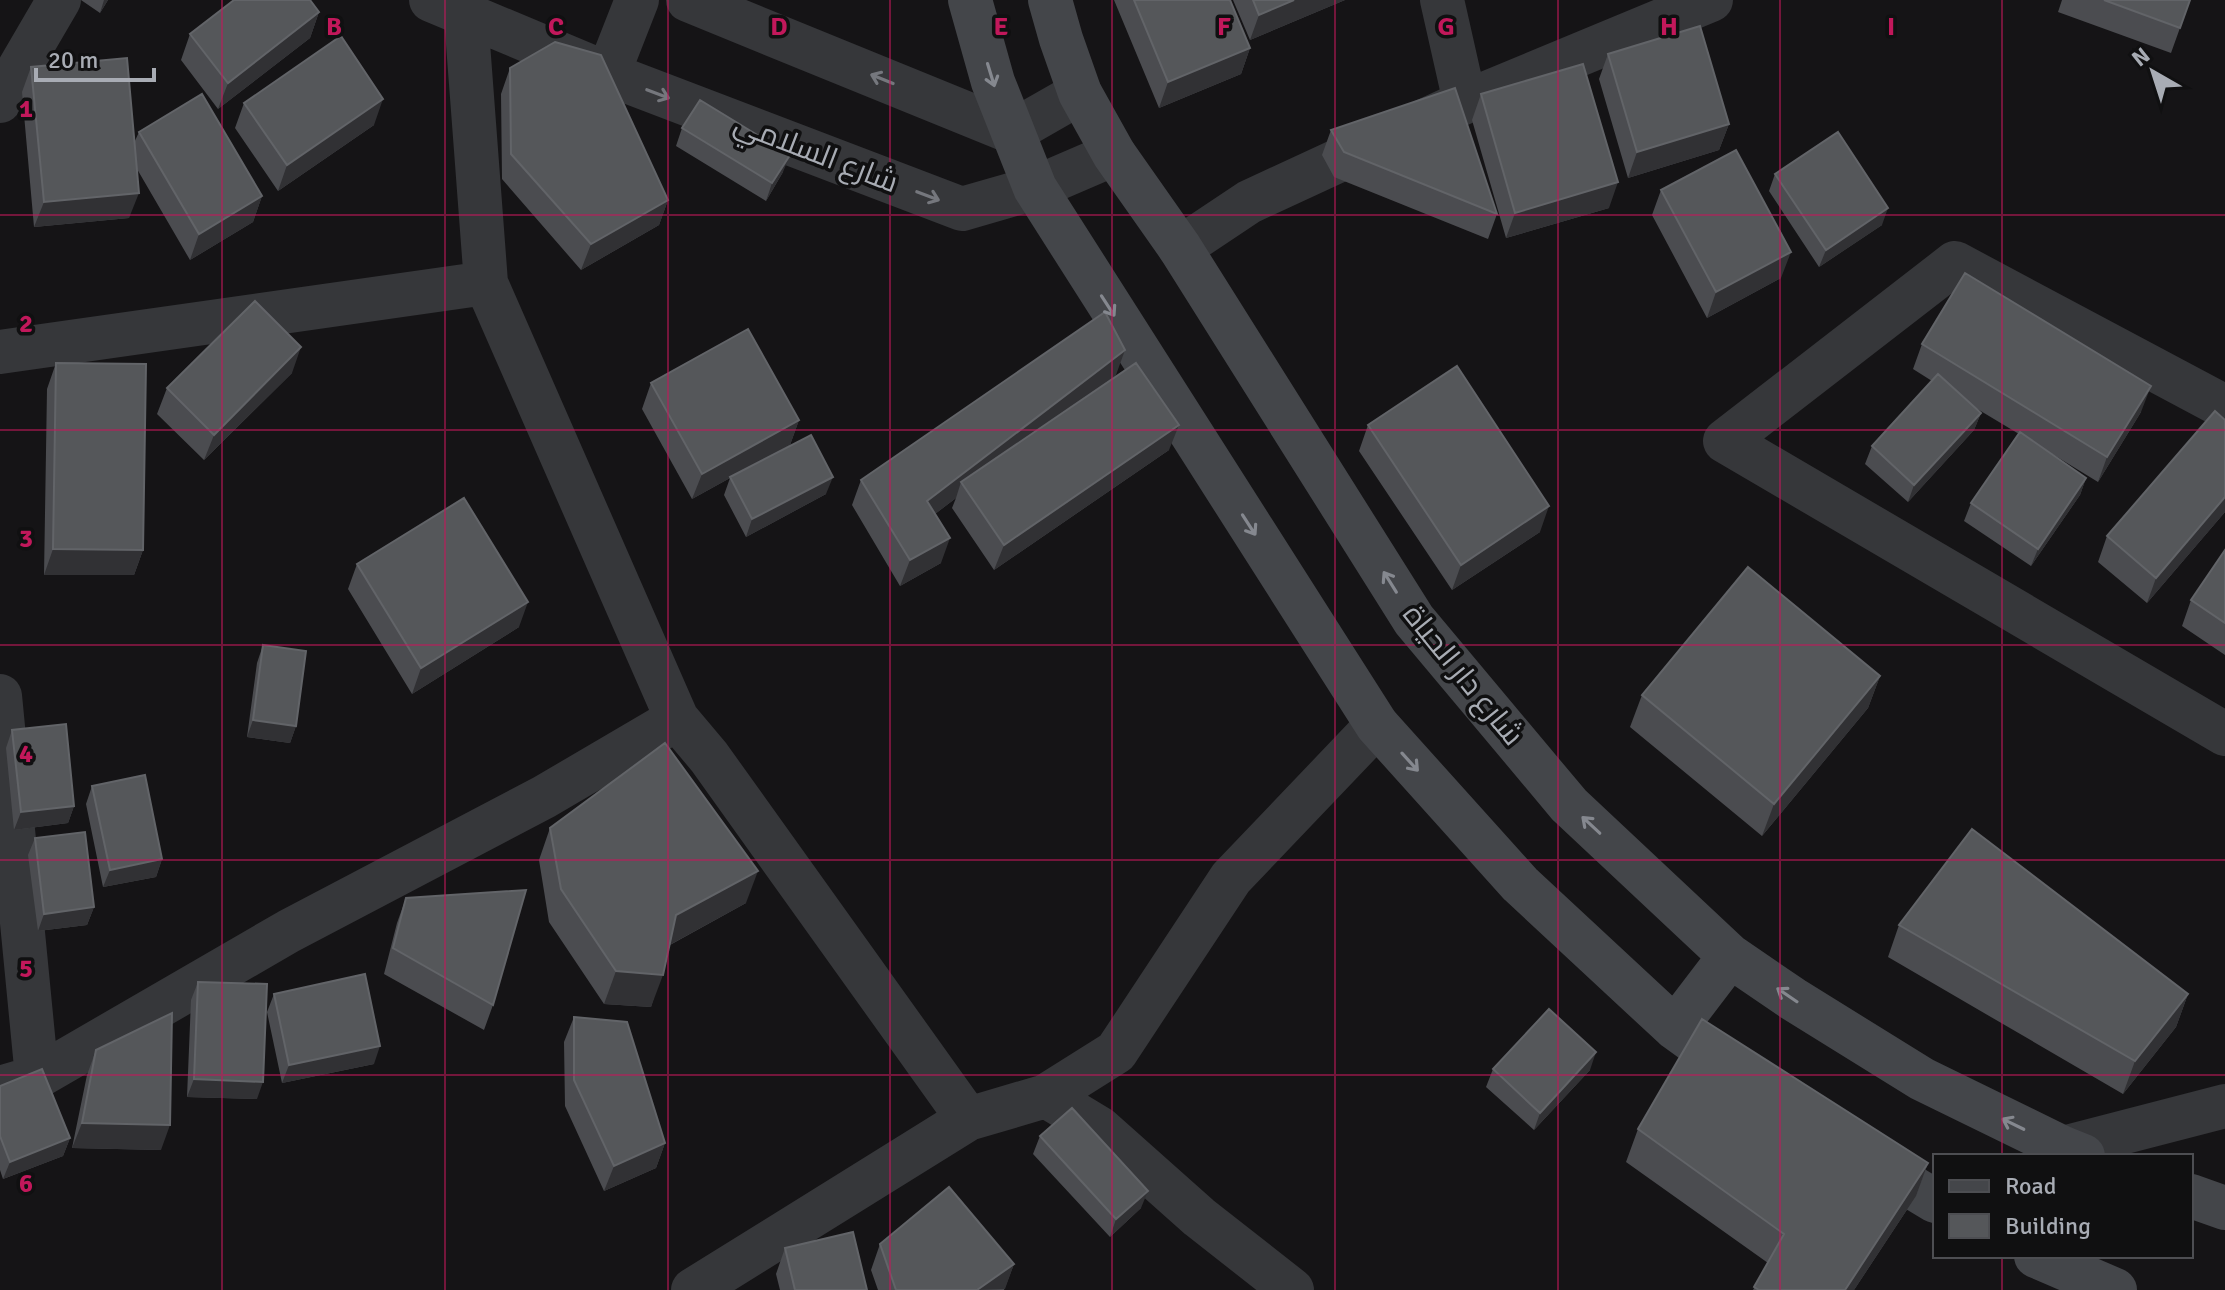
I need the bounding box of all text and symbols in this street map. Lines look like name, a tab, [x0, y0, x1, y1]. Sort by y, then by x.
text: B	[326, 11, 342, 43]
text: C	[548, 11, 564, 43]
text: D	[770, 11, 788, 43]
text: E	[994, 11, 1008, 43]
text: F	[1217, 11, 1231, 43]
text: G	[1437, 11, 1455, 43]
text: H	[1660, 11, 1678, 43]
text: I	[1887, 11, 1895, 43]
scale bar	[36, 32, 154, 82]
north arrow	[2113, 32, 2193, 112]
text: N	[2126, 42, 2155, 72]
text: 20 m	[48, 45, 98, 75]
one-way arrow	[984, 62, 999, 88]
one-way arrow	[870, 71, 895, 85]
one-way arrow	[645, 88, 670, 102]
text: 1	[19, 93, 33, 125]
street label: شارع السلامي	[727, 105, 903, 205]
one-way arrow	[915, 190, 940, 204]
one-way arrow	[1101, 294, 1117, 317]
text: 2	[19, 308, 33, 340]
one-way arrow	[1240, 513, 1257, 535]
text: 3	[19, 523, 33, 555]
one-way arrow	[1381, 571, 1397, 594]
street label: شارع دار الحياة	[1394, 597, 1531, 754]
text: 4	[19, 738, 33, 770]
one-way arrow	[1401, 752, 1419, 772]
one-way arrow	[1581, 817, 1601, 835]
text: 5	[19, 953, 33, 985]
one-way arrow	[1776, 987, 1798, 1003]
one-way arrow	[2001, 1115, 2025, 1131]
legend	[1933, 1154, 2193, 1258]
text: 6	[19, 1168, 33, 1200]
text: Road	[2005, 1171, 2056, 1201]
text: Building	[2005, 1211, 2091, 1241]

